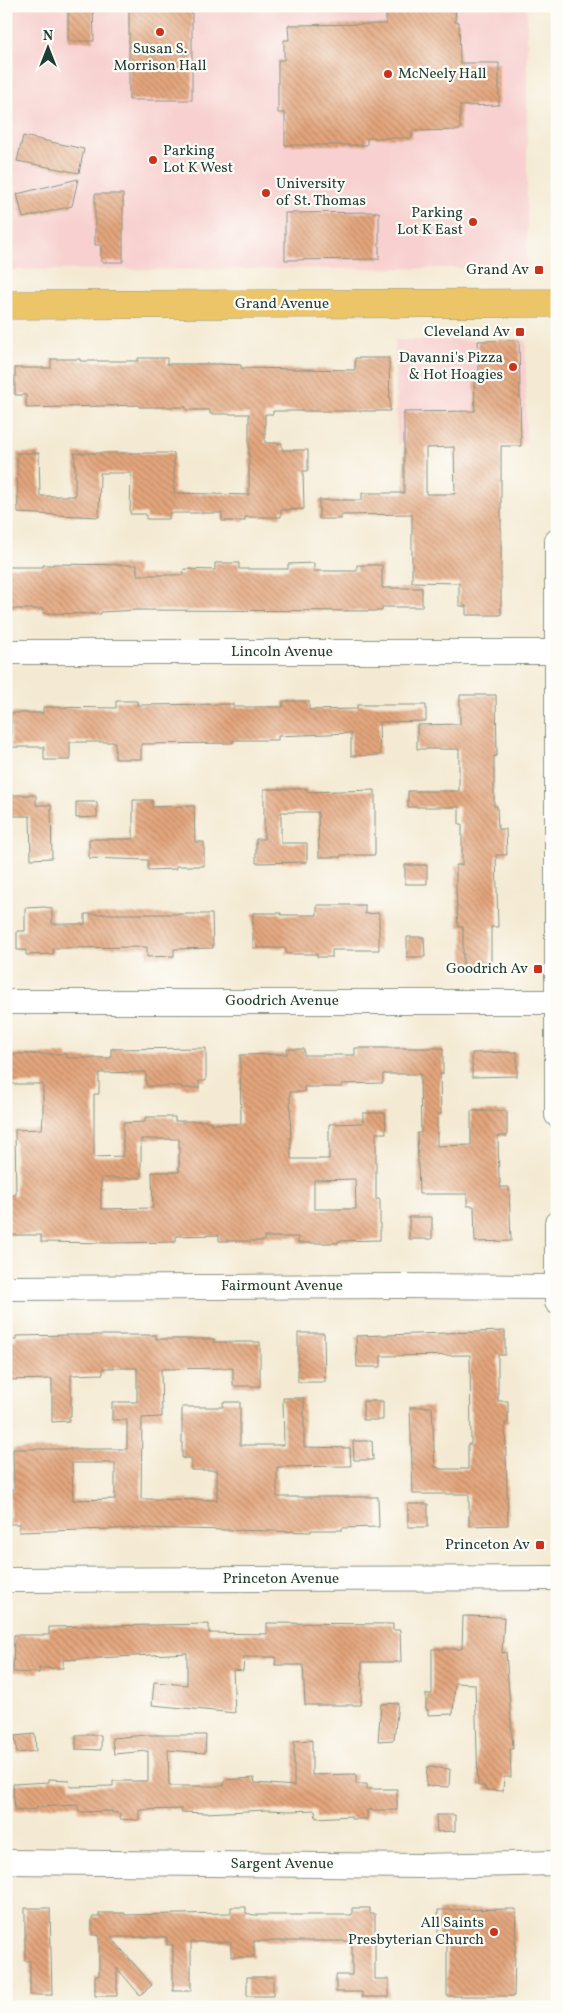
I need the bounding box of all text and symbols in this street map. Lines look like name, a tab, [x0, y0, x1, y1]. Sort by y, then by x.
north arrow	[22, 22, 72, 72]
marker: Susan S. Morrison Hall	[154, 26, 166, 38]
text: N	[43, 27, 53, 46]
place label: Susan S. Morrison Hall	[114, 39, 206, 77]
place label: McNeely Hall	[398, 64, 487, 85]
marker: McNeely Hall	[382, 68, 394, 80]
place label: Parking Lot K West	[163, 141, 233, 179]
marker: Parking Lot K West	[147, 154, 159, 166]
place label: University of St. Thomas	[276, 174, 366, 212]
marker: University of St. Thomas	[260, 187, 272, 199]
place label: Parking Lot K East	[397, 203, 463, 241]
marker: Parking Lot K East	[467, 216, 479, 228]
place label: Grand Av	[466, 260, 529, 281]
marker: Grand Av	[533, 264, 545, 276]
street label: Grand Avenue	[235, 294, 329, 315]
place label: Cleveland Av	[424, 322, 510, 343]
marker: Cleveland Av	[514, 326, 526, 338]
place label: Davanni's Pizza & Hot Hoagies	[399, 348, 503, 386]
marker: Davanni's Pizza & Hot Hoagies	[507, 361, 519, 373]
street label: Lincoln Avenue	[231, 642, 333, 663]
place label: Goodrich Av	[446, 959, 528, 980]
marker: Goodrich Av	[532, 963, 544, 975]
street label: Goodrich Avenue	[225, 991, 339, 1012]
street label: Fairmount Avenue	[221, 1276, 343, 1297]
place label: Princeton Av	[445, 1535, 530, 1556]
marker: Princeton Av	[534, 1539, 546, 1551]
street label: Princeton Avenue	[223, 1569, 339, 1590]
street label: Sargent Avenue	[230, 1854, 334, 1875]
place label: All Saints Presbyterian Church	[348, 1913, 484, 1951]
marker: All Saints Presbyterian Church	[488, 1926, 500, 1938]

